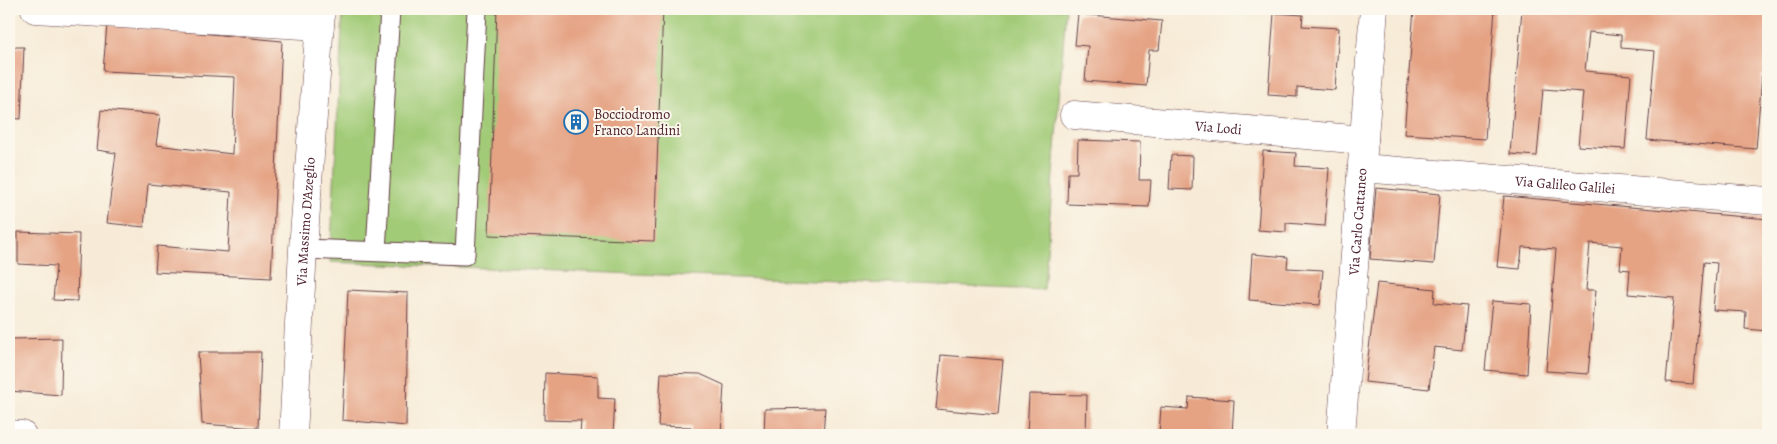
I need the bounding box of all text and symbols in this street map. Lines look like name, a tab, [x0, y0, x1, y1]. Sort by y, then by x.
place label: Bocciodromo Franco Landini	[594, 105, 680, 140]
building icon: Bocciodromo Franco Landini	[563, 109, 589, 135]
street label: Via Lodi	[1193, 116, 1243, 139]
street label: Via Massimo D'Azeglio	[291, 156, 319, 287]
street label: Via Carlo Cattaneo	[1344, 167, 1371, 277]
street label: Via Galileo Galilei	[1513, 171, 1616, 198]

